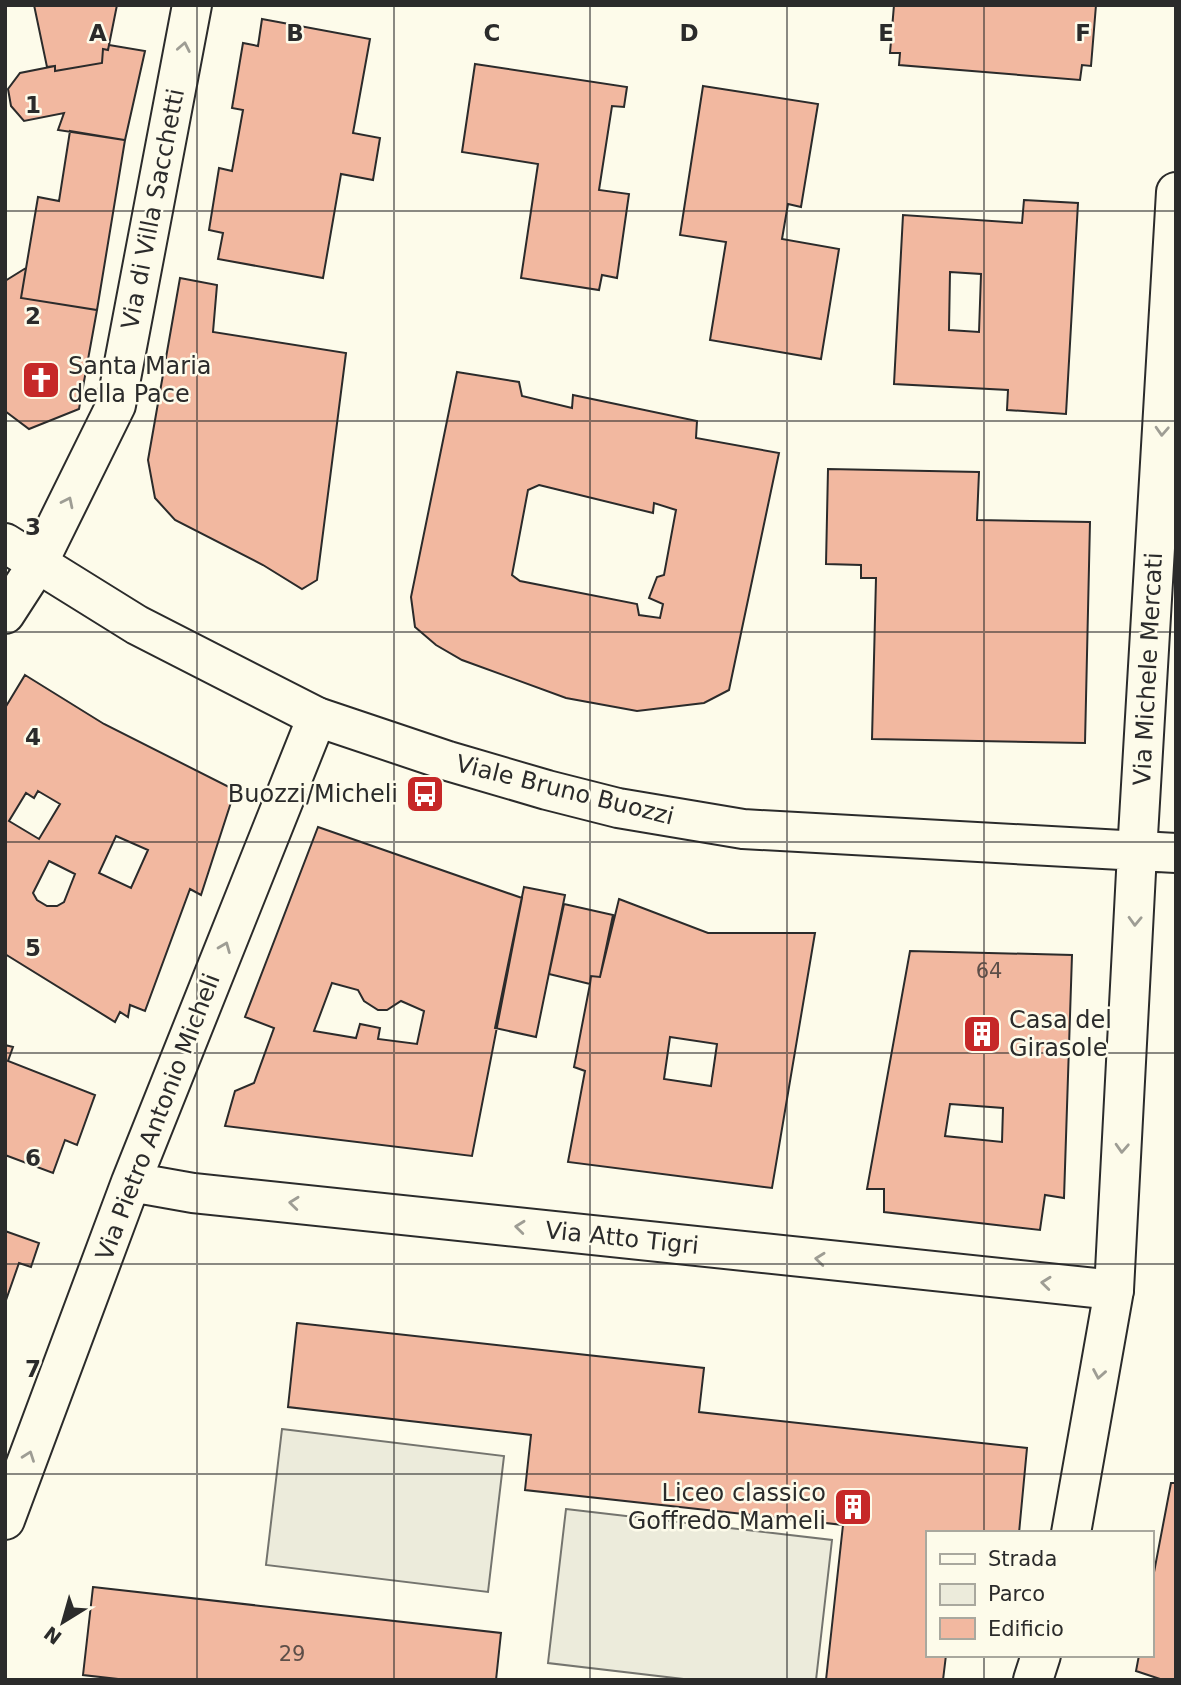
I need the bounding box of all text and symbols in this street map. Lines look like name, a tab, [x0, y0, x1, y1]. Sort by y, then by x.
text: A	[89, 20, 107, 46]
text: B	[286, 20, 304, 46]
text: C	[484, 20, 500, 46]
text: D	[679, 20, 699, 46]
text: E	[878, 20, 894, 46]
text: F	[1075, 20, 1091, 46]
one-way arrow	[176, 41, 191, 53]
street label: Via di Villa Sacchetti	[116, 86, 190, 332]
text: 1	[25, 92, 41, 118]
text: 2	[25, 303, 41, 329]
place label: Santa Maria della Pace	[68, 352, 212, 408]
church icon: Santa Maria della Pace	[20, 359, 62, 401]
one-way arrow	[1154, 426, 1169, 437]
one-way arrow	[60, 497, 74, 509]
text: 3	[25, 514, 41, 540]
street label: Via Michele Mercati	[1128, 552, 1168, 786]
text: 4	[25, 724, 41, 750]
street label: Viale Bruno Buozzi	[453, 749, 677, 831]
bus stop icon: Buozzi/Micheli	[404, 773, 446, 815]
place label: Buozzi/Micheli	[228, 780, 398, 808]
one-way arrow	[1127, 916, 1143, 927]
text: 5	[25, 935, 41, 961]
one-way arrow	[217, 941, 231, 953]
house number: 64	[976, 959, 1002, 983]
street label: Via Pietro Antonio Micheli	[90, 970, 226, 1264]
place label: Casa del Girasole	[1009, 1006, 1112, 1062]
building icon: Casa del Girasole	[961, 1013, 1003, 1055]
one-way arrow	[1115, 1143, 1130, 1154]
text: 6	[25, 1145, 41, 1171]
one-way arrow	[288, 1196, 300, 1211]
street label: Via Atto Tigri	[544, 1216, 700, 1260]
one-way arrow	[514, 1220, 525, 1235]
one-way arrow	[814, 1251, 825, 1266]
one-way arrow	[1040, 1275, 1052, 1290]
text: 7	[25, 1356, 41, 1382]
one-way arrow	[1092, 1368, 1107, 1380]
one-way arrow	[21, 1451, 35, 1463]
place label: Liceo classico Goffredo Mameli	[628, 1479, 826, 1535]
building icon: Liceo classico Goffredo Mameli	[832, 1486, 874, 1528]
legend	[926, 1531, 1153, 1657]
text: Strada	[988, 1547, 1057, 1571]
text: Parco	[988, 1582, 1045, 1606]
north arrow	[28, 1587, 98, 1657]
text: Edificio	[988, 1617, 1064, 1641]
text: N	[40, 1622, 66, 1649]
house number: 29	[279, 1642, 305, 1666]

